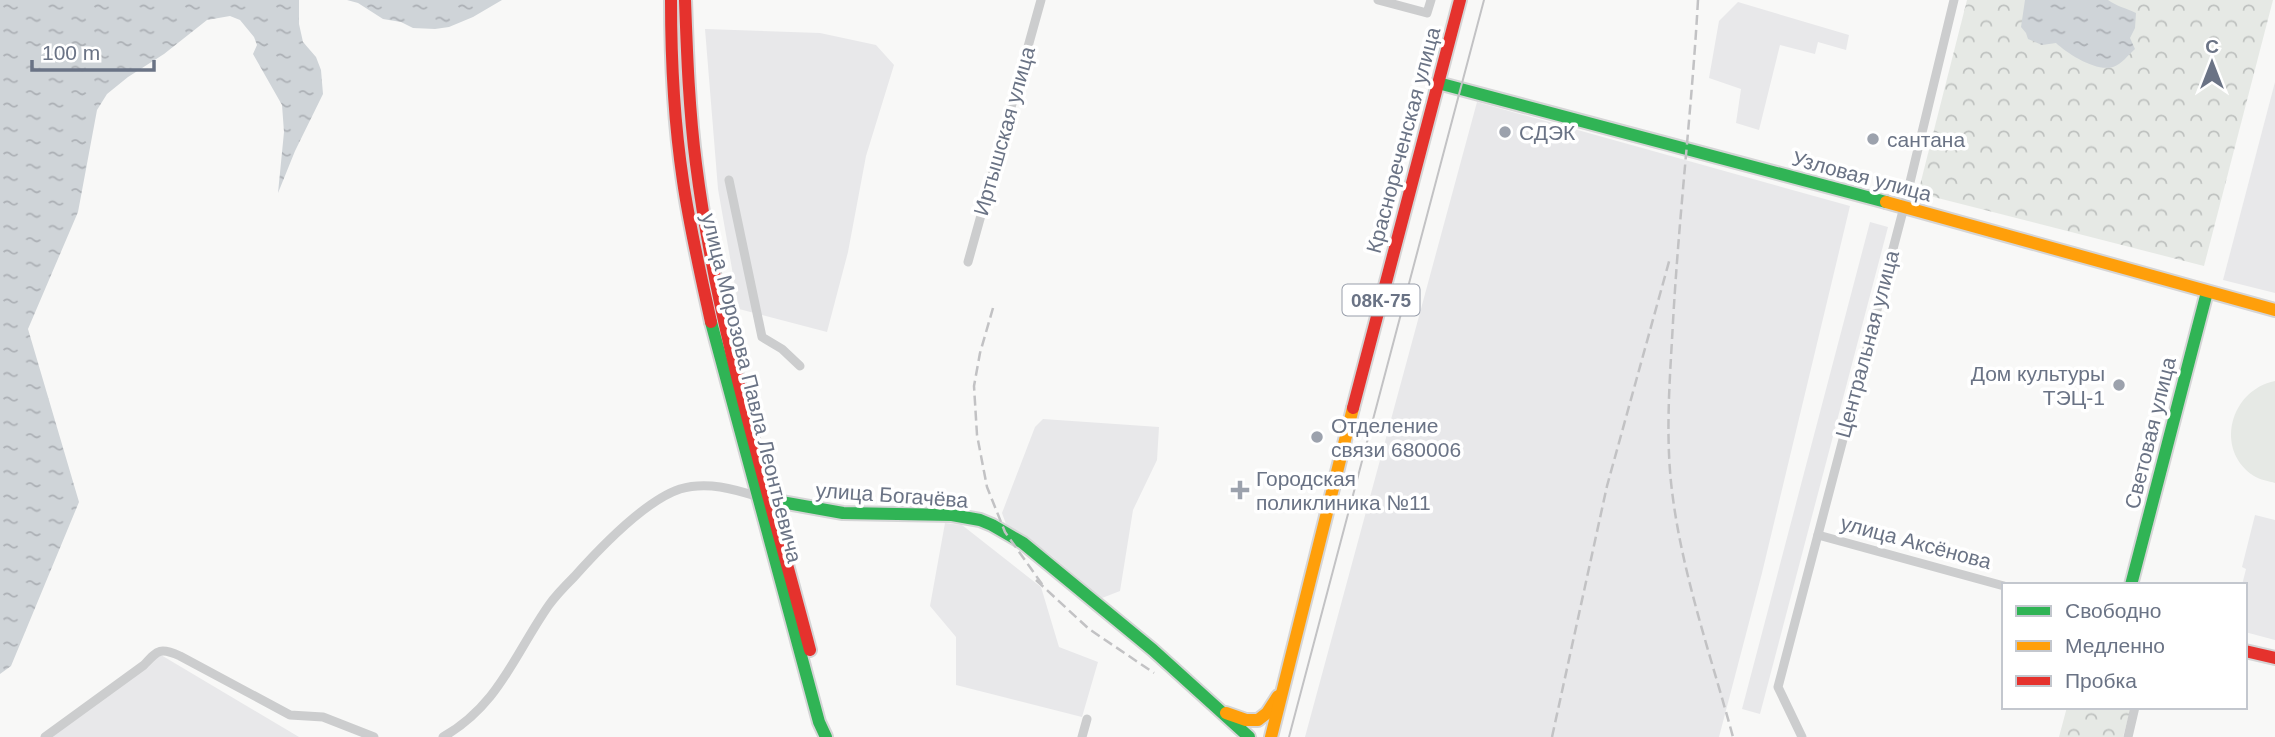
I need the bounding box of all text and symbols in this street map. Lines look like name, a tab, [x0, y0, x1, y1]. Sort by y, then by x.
street label: Краснореченская улица	[1362, 24, 1444, 256]
scale bar	[32, 28, 154, 72]
north arrow	[2177, 28, 2247, 98]
text: С	[2205, 36, 2219, 57]
text: 100 m	[42, 41, 100, 64]
street label: Иртышская улица	[969, 44, 1039, 218]
place label: СДЭК	[1519, 121, 1576, 144]
marker: СДЭК	[1497, 124, 1513, 140]
place label: сантана	[1887, 128, 1965, 151]
marker: сантана	[1865, 131, 1881, 147]
street label: Узловая улица	[1790, 146, 1934, 206]
street label: улица Морозова Павла Леонтьевича	[697, 211, 807, 565]
street label: Центральная улица	[1831, 247, 1903, 440]
road number: 08К-75	[1342, 284, 1420, 316]
street label: Световая улица	[2120, 354, 2180, 511]
place label: Дом культуры ТЭЦ-1	[1971, 362, 2105, 409]
marker: Дом культуры ТЭЦ-1	[2111, 377, 2127, 393]
place label: Отделение связи 680006	[1331, 414, 1461, 461]
marker: Отделение связи 680006	[1309, 429, 1325, 445]
place label: Городская поликлиника №11	[1256, 467, 1431, 514]
street label: улица Богачёва	[815, 478, 969, 512]
marker: Городская поликлиника №11	[1230, 480, 1250, 500]
street label: улица Аксёнова	[1838, 511, 1994, 573]
legend	[2002, 583, 2247, 709]
text: Свободно	[2065, 599, 2162, 622]
text: Медленно	[2065, 634, 2165, 657]
text: Пробка	[2065, 669, 2137, 692]

